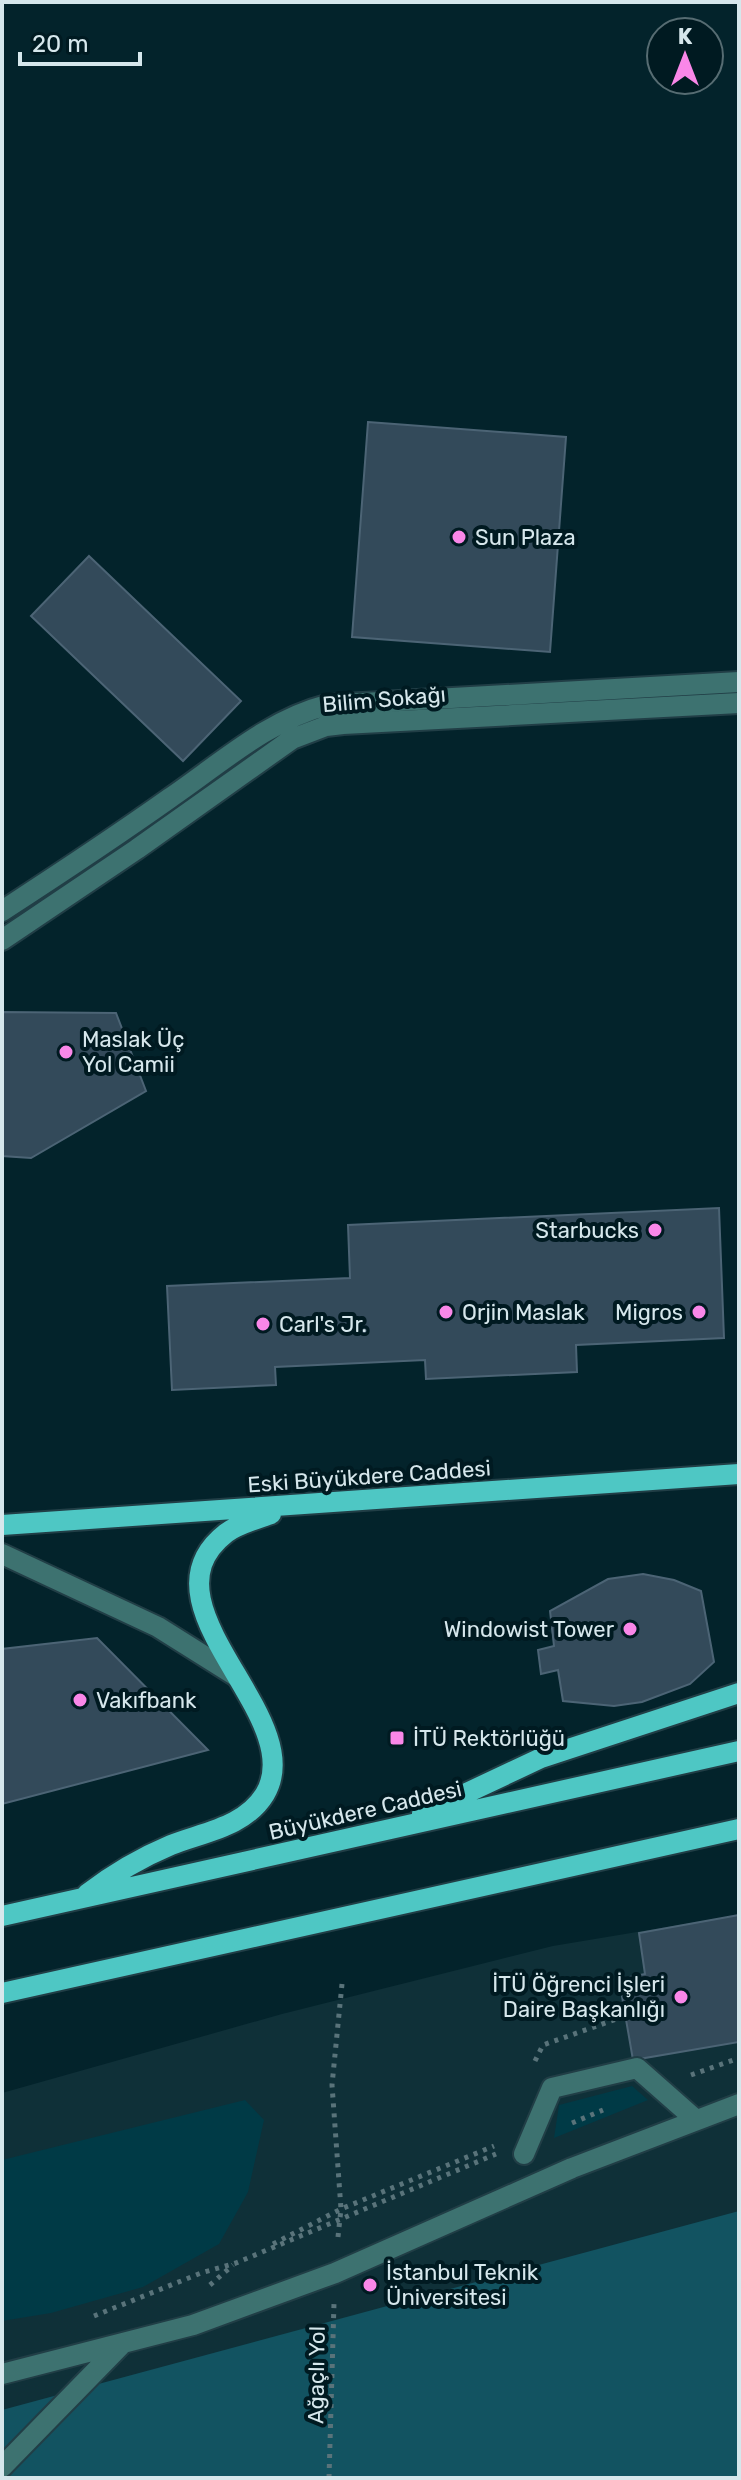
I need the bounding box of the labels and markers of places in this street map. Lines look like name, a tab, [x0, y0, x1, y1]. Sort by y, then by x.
place label: Sun Plaza	[475, 524, 576, 551]
marker: Sun Plaza	[450, 528, 468, 546]
place label: Maslak Üç Yol Camii	[82, 1026, 184, 1078]
marker: Maslak Üç Yol Camii	[57, 1043, 75, 1061]
place label: Starbucks	[535, 1217, 639, 1244]
marker: Starbucks	[646, 1221, 664, 1239]
place label: Orjin Maslak	[462, 1299, 585, 1326]
place label: Migros	[615, 1299, 683, 1326]
marker: Orjin Maslak	[437, 1303, 455, 1321]
marker: Migros	[690, 1303, 708, 1321]
place label: Carl's Jr.	[279, 1311, 367, 1338]
marker: Carl's Jr.	[254, 1315, 272, 1333]
place label: Windowist Tower	[444, 1616, 615, 1643]
marker: Windowist Tower	[621, 1620, 639, 1638]
place label: Vakıfbank	[96, 1687, 197, 1714]
marker: Vakıfbank	[71, 1691, 89, 1709]
place label: İTÜ Rektörlüğü	[413, 1725, 565, 1752]
marker: İTÜ Rektörlüğü	[388, 1729, 406, 1747]
place label: İTÜ Öğrenci İşleri Daire Başkanlığı	[492, 1971, 665, 2023]
marker: İTÜ Öğrenci İşleri Daire Başkanlığı	[672, 1988, 690, 2006]
place label: İstanbul Teknik Üniversitesi	[386, 2259, 539, 2311]
marker: İstanbul Teknik Üniversitesi	[361, 2276, 379, 2294]

